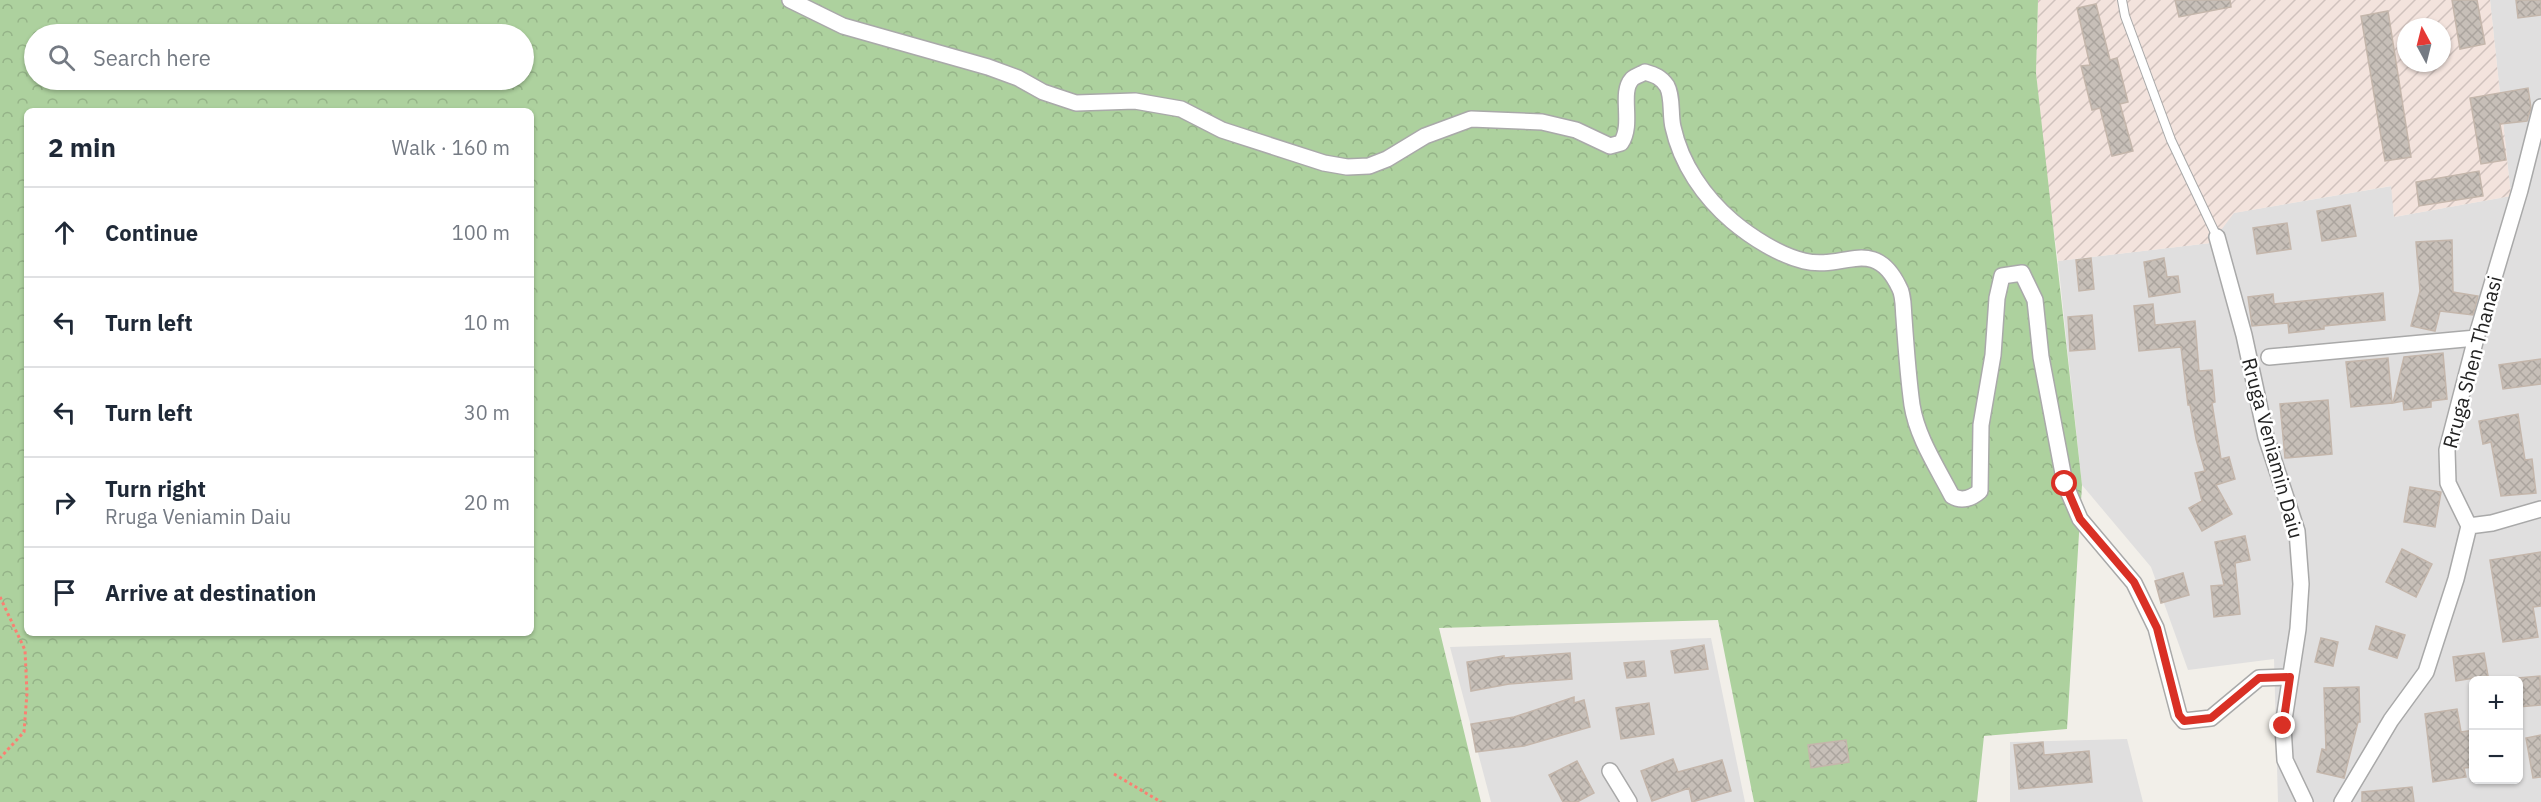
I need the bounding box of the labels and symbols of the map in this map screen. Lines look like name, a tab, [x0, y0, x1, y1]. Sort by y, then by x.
north arrow	[2397, 18, 2451, 72]
street label: Rruga Shen Thanasi	[2436, 273, 2508, 451]
street label: Rruga Veniamin Daiu	[2236, 355, 2310, 541]
route start	[2051, 470, 2077, 496]
route end	[2269, 712, 2295, 738]

